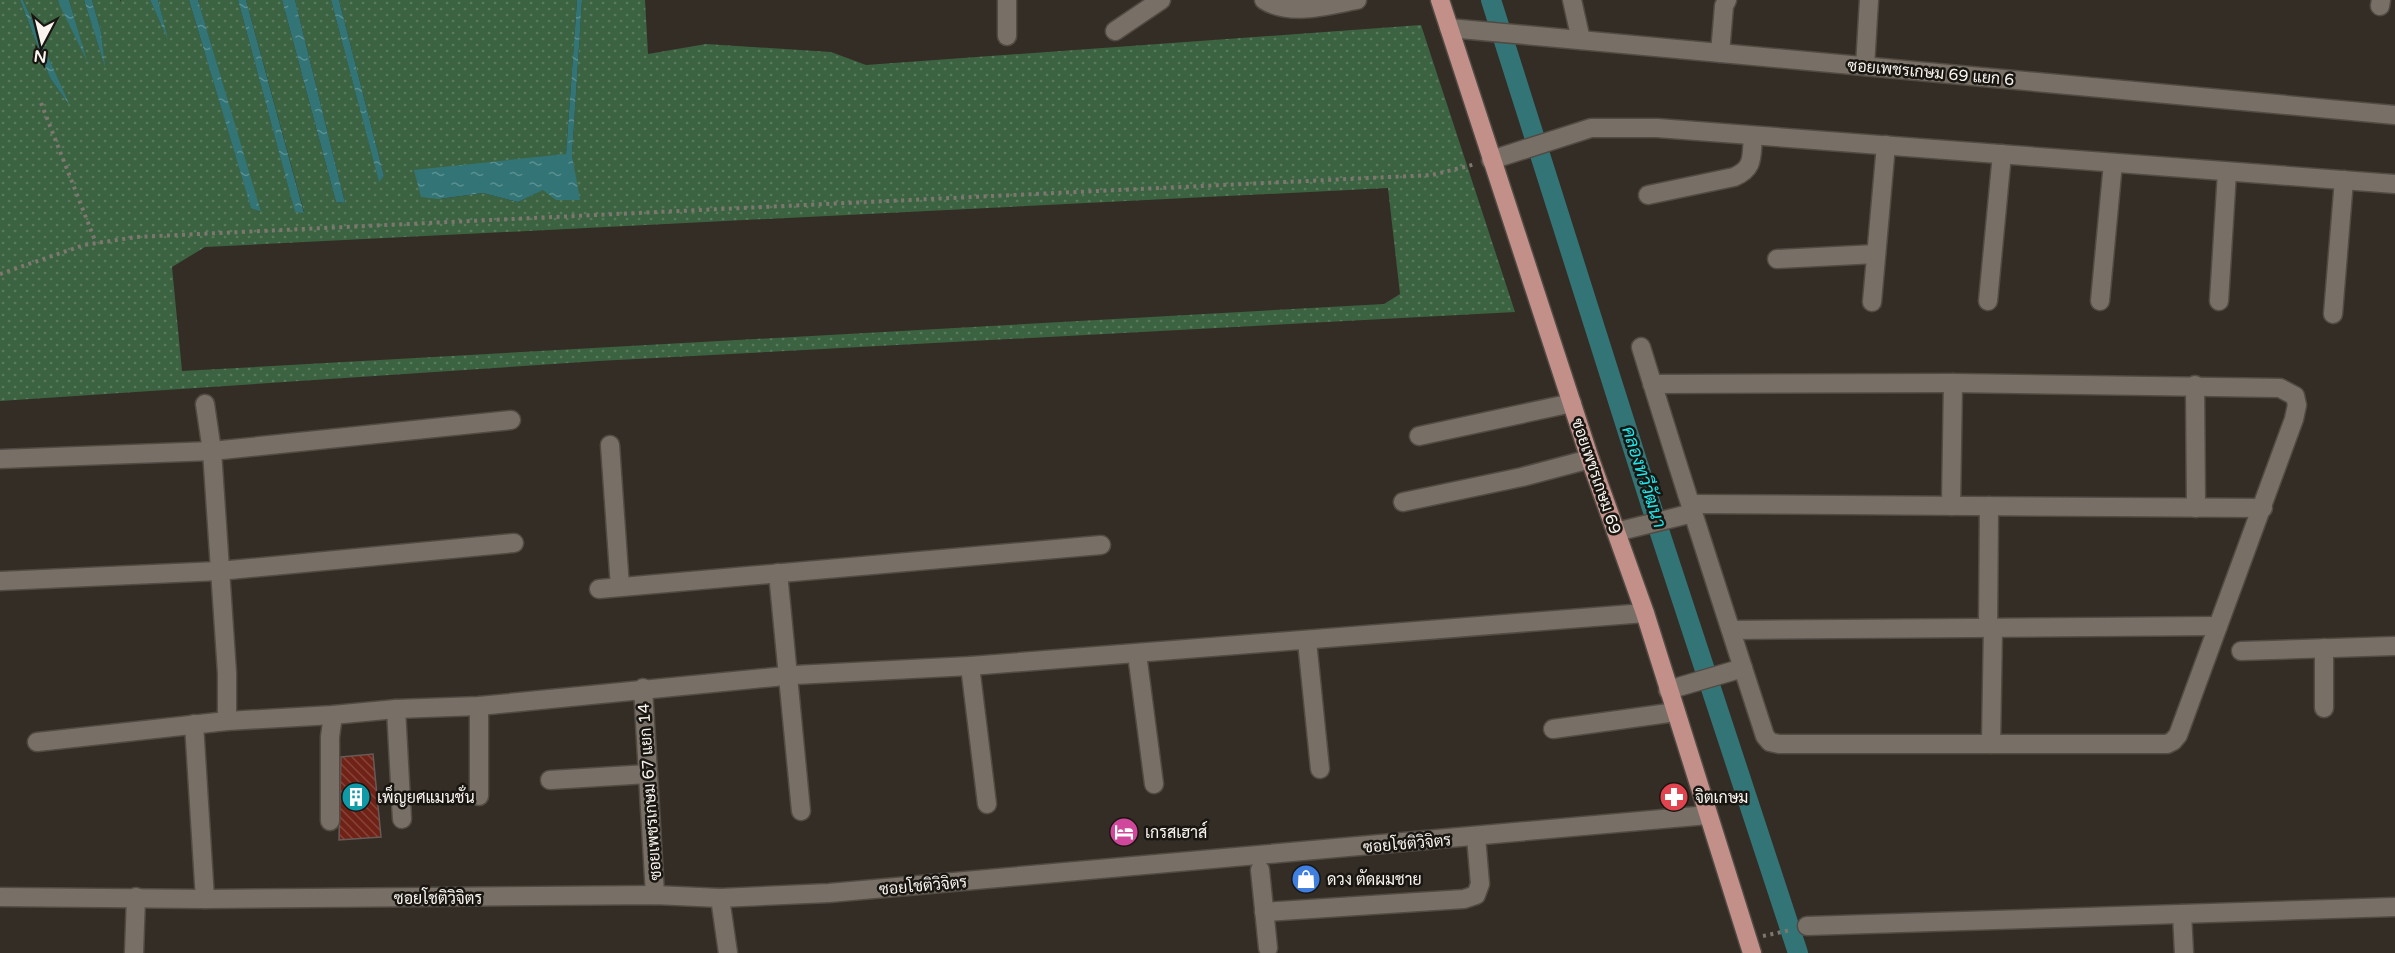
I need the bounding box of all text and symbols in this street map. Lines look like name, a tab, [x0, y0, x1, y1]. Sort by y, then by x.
north arrow	[12, 12, 72, 72]
text: N	[33, 45, 48, 67]
street label: ซอยเพชรเกษม 69 แยก 6	[1847, 56, 2015, 90]
street label: ซอยเพชรเกษม 69	[1567, 416, 1625, 537]
water label: คลองทวีวัฒนา	[1617, 423, 1673, 531]
street label: ซอยเพชรเกษม 67 แยก 14	[634, 703, 666, 881]
building icon: เพ็ญยศแมนชั่น	[340, 781, 372, 813]
pharmacy icon: จิตเกษม	[1658, 781, 1690, 813]
place label: เพ็ญยศแมนชั่น	[377, 784, 475, 808]
place label: จิตเกษม	[1695, 788, 1748, 808]
hotel icon: เกรสเฮาส์	[1108, 816, 1140, 848]
place label: เกรสเฮาส์	[1145, 820, 1207, 843]
street label: ซอยโชติวิจิตร	[1362, 828, 1452, 858]
shop icon: ดวง ตัดผมชาย	[1290, 863, 1322, 895]
place label: ดวง ตัดผมชาย	[1327, 869, 1422, 890]
street label: ซอยโชติวิจิตร	[878, 870, 968, 900]
street label: ซอยโชติวิจิตร	[394, 887, 482, 909]

